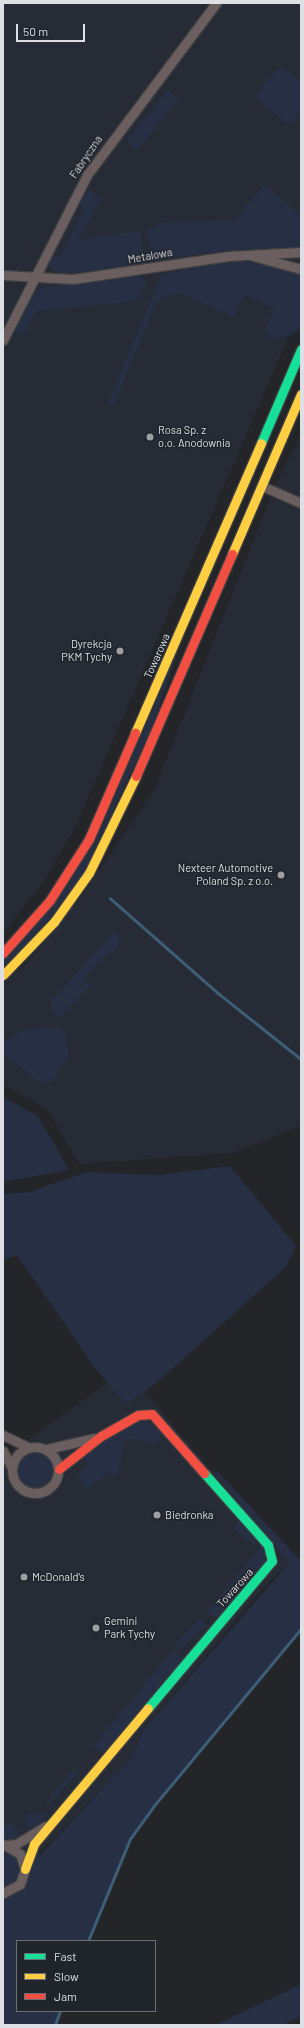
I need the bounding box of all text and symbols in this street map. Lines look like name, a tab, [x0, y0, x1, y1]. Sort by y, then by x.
scale bar	[18, 16, 87, 42]
text: 50 m	[23, 24, 48, 38]
street label: Fabryczna	[67, 133, 105, 181]
street label: Metalowa	[127, 246, 173, 266]
place label: Rosa Sp. z o.o. Anodownia	[158, 424, 230, 450]
marker: Rosa Sp. z o.o. Anodownia	[145, 432, 155, 442]
street label: Towarowa	[141, 631, 173, 681]
place label: Dyrekcja PKM Tychy	[61, 638, 112, 664]
marker: Dyrekcja PKM Tychy	[115, 646, 125, 656]
place label: Nexteer Automotive Poland Sp. z o.o.	[178, 862, 273, 888]
marker: Nexteer Automotive Poland Sp. z o.o.	[276, 870, 286, 880]
place label: Biedronka	[165, 1508, 213, 1522]
marker: Biedronka	[152, 1510, 162, 1520]
street label: Towarowa	[214, 1566, 256, 1610]
place label: McDonald's	[32, 1570, 85, 1584]
marker: McDonald's	[19, 1572, 29, 1582]
place label: Gemini Park Tychy	[104, 1615, 155, 1641]
marker: Gemini Park Tychy	[91, 1623, 101, 1633]
legend	[16, 1940, 156, 2012]
text: Fast	[54, 1949, 77, 1963]
text: Slow	[54, 1969, 79, 1983]
text: Jam	[54, 1989, 77, 2003]

